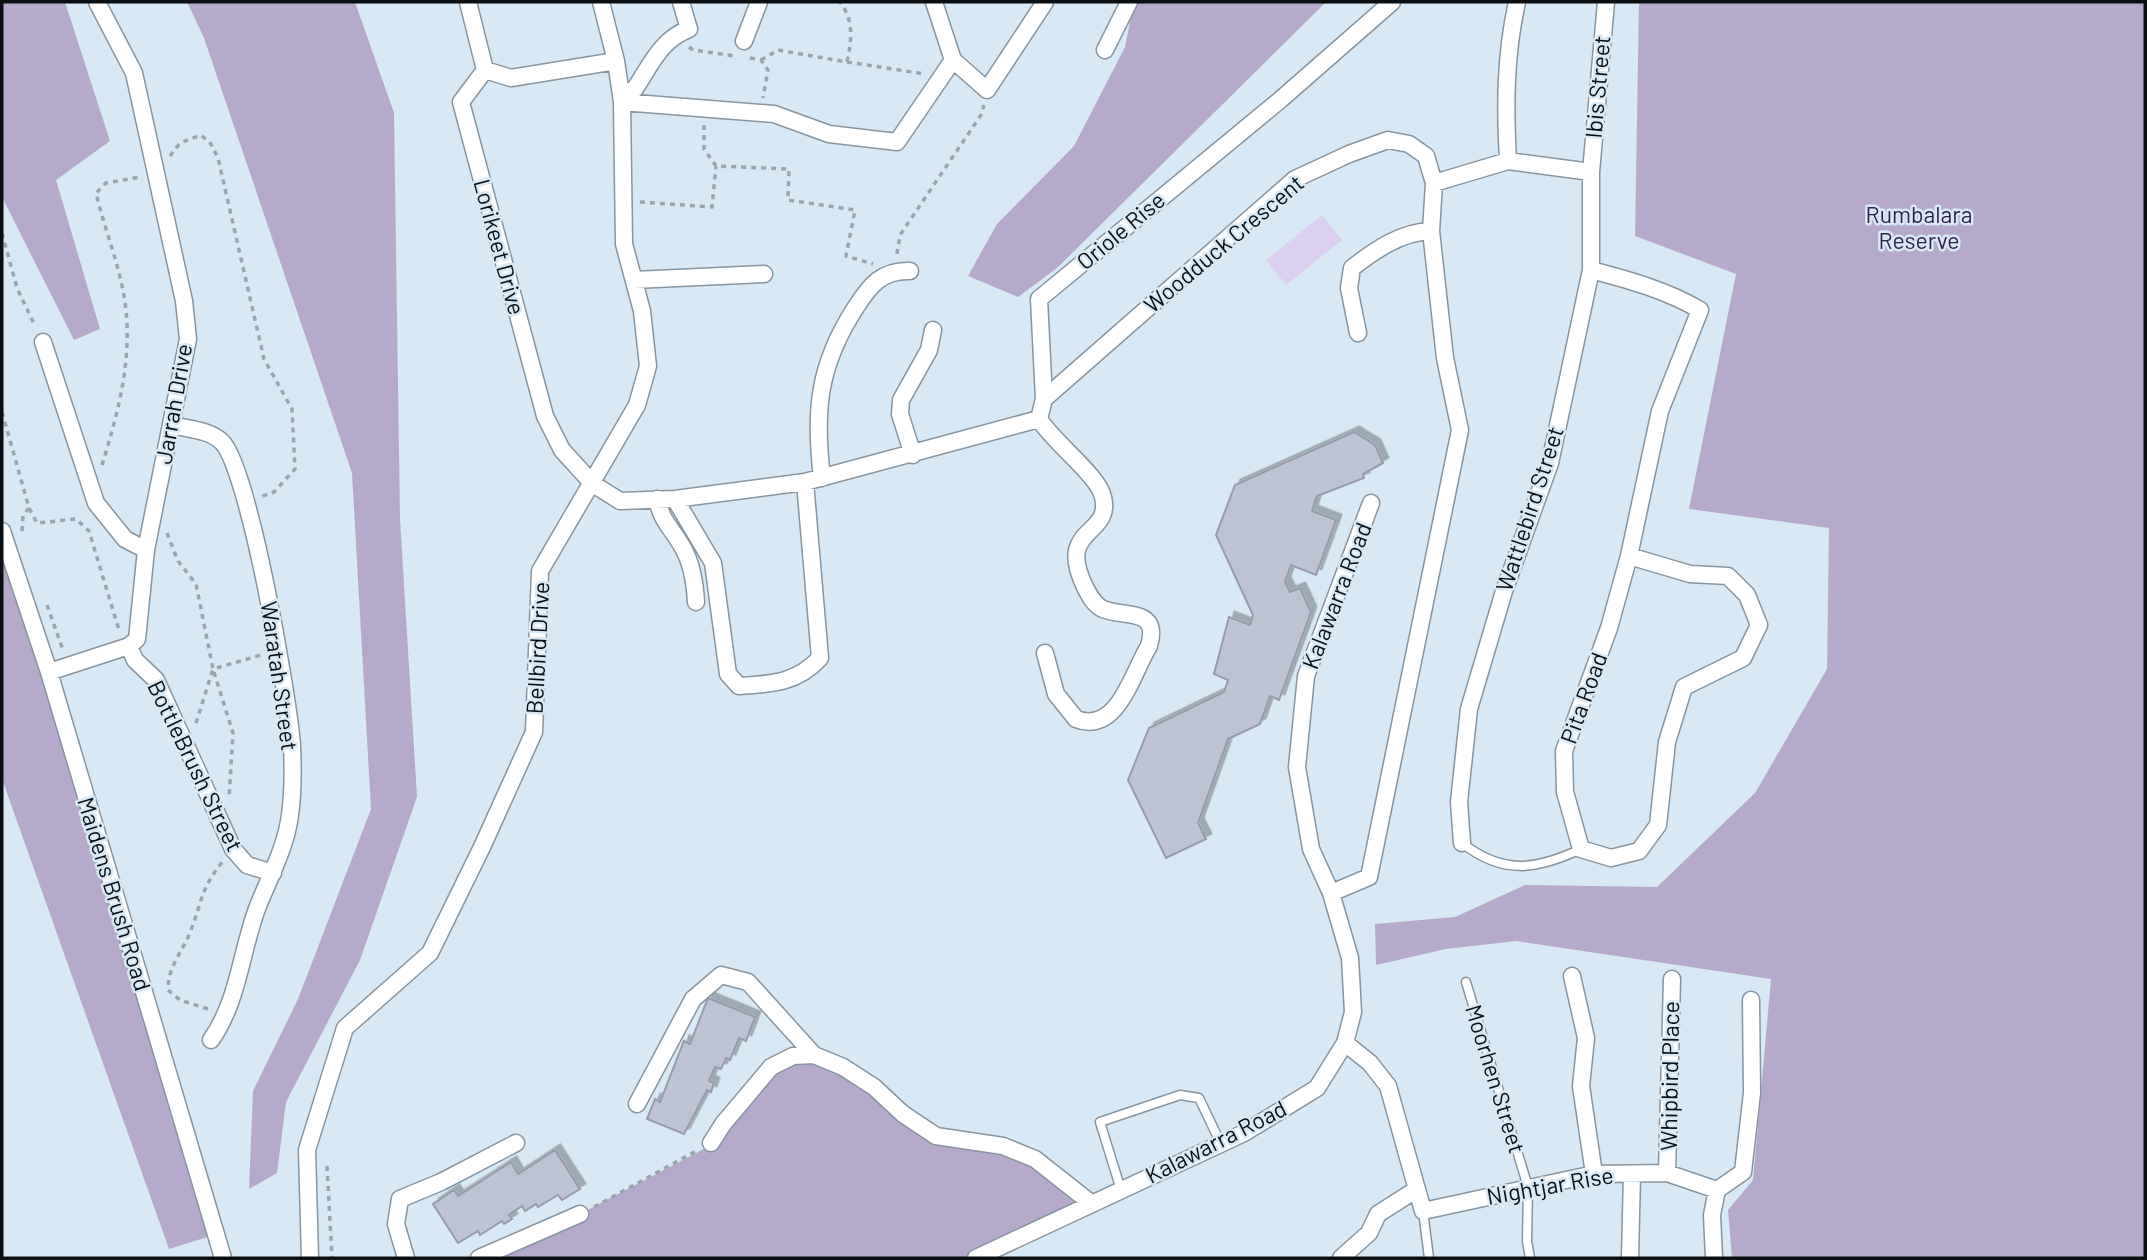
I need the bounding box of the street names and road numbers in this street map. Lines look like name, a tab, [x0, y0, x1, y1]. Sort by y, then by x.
street label: Ibis Street	[1579, 34, 1615, 139]
street label: Woodduck Crescent	[1138, 168, 1309, 318]
street label: Lorikeet Drive	[468, 176, 532, 318]
street label: Oriole Rise	[1071, 185, 1170, 275]
street label: Jarrah Drive	[149, 341, 197, 466]
street label: Wattlebird Street	[1489, 423, 1569, 595]
street label: Kalawarra Road	[1295, 518, 1377, 673]
street label: Bellbird Drive	[520, 581, 554, 715]
street label: Waratah Street	[256, 599, 304, 752]
street label: Pita Road	[1554, 648, 1612, 747]
street label: BottleBrush Street	[142, 675, 249, 856]
street label: Maidens Brush Road	[72, 794, 158, 994]
street label: Moorhen Street	[1460, 1001, 1532, 1157]
street label: Whipbird Place	[1654, 1001, 1684, 1151]
street label: Kalawarra Road	[1140, 1094, 1291, 1189]
street label: Nightjar Rise	[1484, 1160, 1615, 1210]

